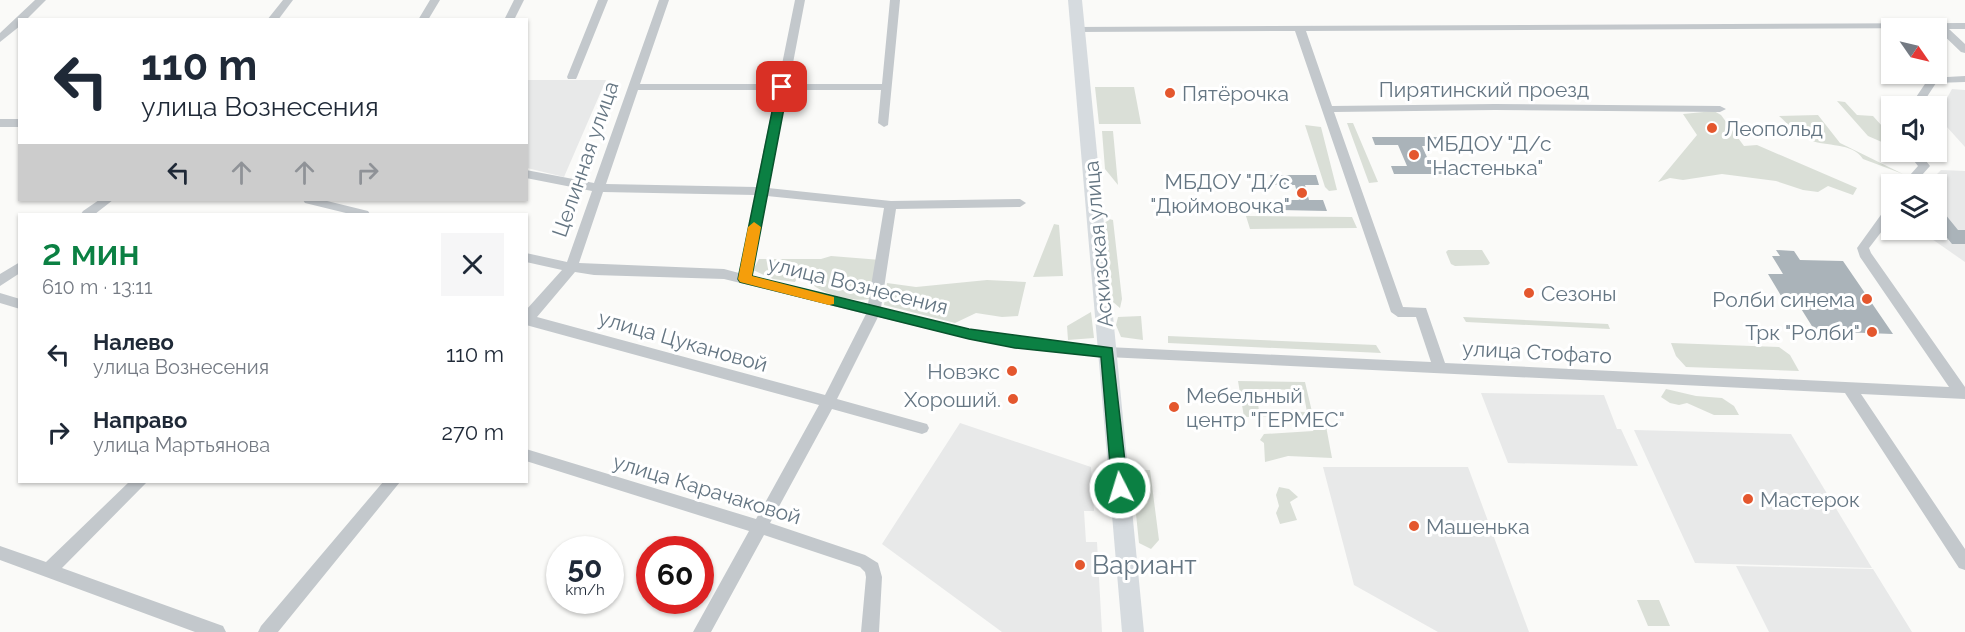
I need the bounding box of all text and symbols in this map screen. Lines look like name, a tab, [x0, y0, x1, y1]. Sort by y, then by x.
north arrow	[1881, 18, 1947, 84]
map controls	[1881, 18, 1947, 240]
text: 110 m	[141, 41, 257, 90]
icon: left	[42, 42, 120, 120]
pin	[756, 61, 807, 112]
icon: arrive	[765, 70, 798, 103]
street label: Пирятинский проезд	[1379, 77, 1589, 102]
street label: Целинная улица	[547, 78, 623, 240]
place label: Пятёрочка	[1182, 81, 1289, 106]
marker: Пятёрочка	[1163, 86, 1177, 100]
text: улица Вознесения	[141, 91, 379, 122]
button: sound	[1881, 96, 1947, 162]
place label: Леопольд	[1724, 116, 1823, 141]
marker: Леопольд	[1705, 121, 1719, 135]
place label: МБДОУ "Д/с "Настенька"	[1426, 131, 1552, 180]
marker: МБДОУ "Д/с "Настенька"	[1407, 148, 1421, 162]
icon: left	[162, 156, 195, 189]
icon: ahead	[225, 156, 258, 189]
icon: ahead	[288, 156, 321, 189]
icon: right	[351, 156, 384, 189]
street label: Аскизская улица	[1078, 160, 1118, 328]
place label: МБДОУ "Д/с "Дюймовочка"	[1150, 169, 1290, 218]
button: layers	[1881, 174, 1947, 240]
marker: МБДОУ "Д/с "Дюймовочка"	[1295, 186, 1309, 200]
text: 2 мин	[42, 231, 140, 273]
button: close	[441, 233, 504, 296]
street label: улица Вознесения	[765, 251, 951, 319]
text: 610 m · 13:11	[42, 275, 152, 299]
place label: Сезоны	[1541, 281, 1616, 306]
marker: Сезоны	[1522, 286, 1536, 300]
place label: Ролби синема	[1712, 287, 1855, 312]
marker: Ролби синема	[1860, 292, 1874, 306]
street label: улица Цукановой	[596, 305, 770, 377]
place label: Трк "Ролби"	[1745, 320, 1860, 345]
marker: Трк "Ролби"	[1865, 325, 1879, 339]
text: Налево	[93, 329, 174, 355]
street label: улица Стофато	[1461, 336, 1613, 368]
icon: left	[42, 338, 75, 371]
text: 110 m	[446, 341, 504, 367]
text: улица Вознесения	[93, 355, 269, 379]
place label: Новэкс	[927, 359, 1000, 384]
marker: Новэкс	[1005, 364, 1019, 378]
place label: Мебельный центр "ГЕРМЕС"	[1186, 383, 1345, 432]
place label: Хороший.	[904, 387, 1001, 412]
marker: Хороший.	[1006, 392, 1020, 406]
marker: Мебельный центр "ГЕРМЕС"	[1167, 400, 1181, 414]
text: Направо	[93, 407, 187, 433]
icon: right	[42, 416, 75, 449]
text: 270 m	[442, 419, 504, 445]
text: улица Мартьянова	[93, 433, 270, 457]
street label: улица Карачаковой	[610, 449, 804, 529]
position arrow	[1088, 456, 1152, 520]
place label: Мастерок	[1760, 487, 1860, 512]
marker: Мастерок	[1741, 492, 1755, 506]
place label: Машенька	[1426, 514, 1530, 539]
marker: Машенька	[1407, 519, 1421, 533]
speed limit sign: 60	[636, 536, 714, 614]
text: 50	[567, 550, 603, 585]
place label: Вариант	[1092, 550, 1197, 580]
marker: Вариант	[1073, 558, 1087, 572]
text: km/h	[565, 581, 605, 599]

